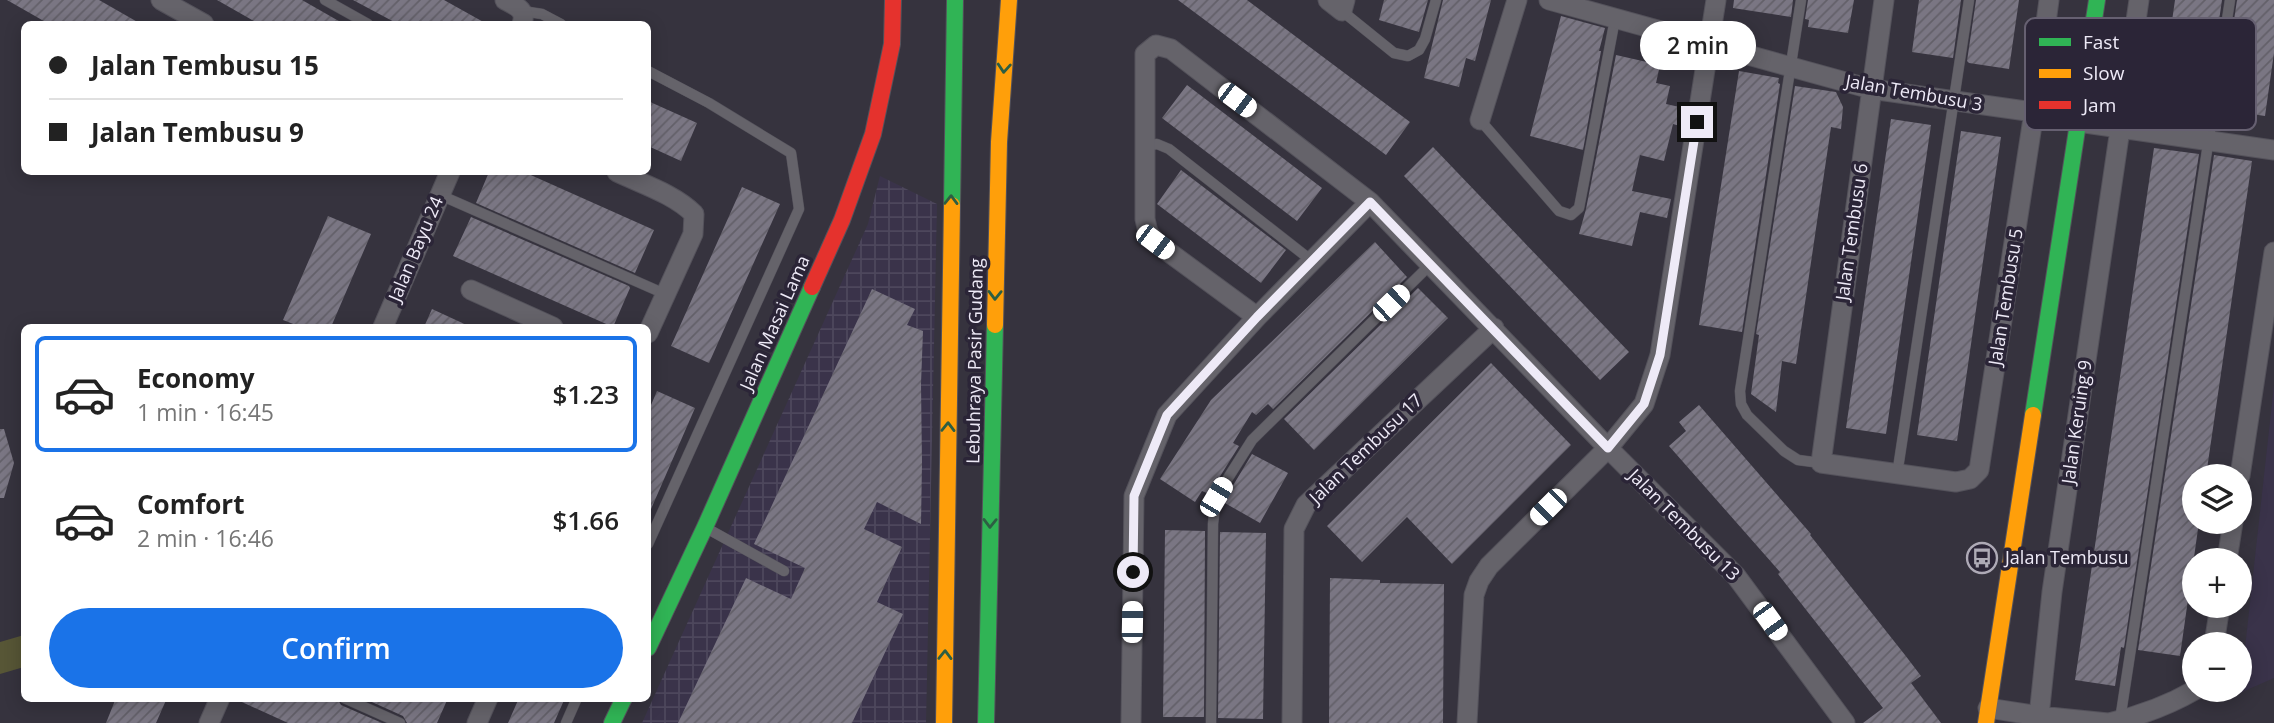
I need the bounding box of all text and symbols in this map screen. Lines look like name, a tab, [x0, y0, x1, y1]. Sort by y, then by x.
legend	[2025, 18, 2256, 130]
callout: 2 min	[1639, 20, 1755, 69]
text: 2 min	[1667, 29, 1729, 61]
text: Fast	[2083, 29, 2119, 55]
text: Jalan Tembusu 15	[91, 47, 319, 83]
text: Slow	[2083, 60, 2125, 86]
one-way arrow	[997, 63, 1012, 74]
street label: Jalan Tembusu 3	[1842, 68, 1984, 116]
car	[1214, 79, 1261, 121]
text: Jam	[2081, 92, 2116, 118]
route end	[1681, 106, 1713, 138]
text: Jalan Tembusu 9	[91, 114, 304, 150]
street label: Jalan Tembusu 6	[1829, 162, 1873, 304]
street label: Jalan Bayu 24	[381, 192, 448, 307]
one-way arrow	[943, 194, 959, 205]
car	[1132, 221, 1179, 263]
street label: Jalan Tembusu 5	[1982, 227, 2028, 369]
street label: Jalan Masai Lama	[733, 251, 815, 396]
street label: Lebuhraya Pasir Gudang	[960, 258, 988, 464]
car	[1369, 281, 1414, 325]
one-way arrow	[988, 290, 1003, 301]
street label: Jalan Keruing 9	[2055, 358, 2097, 487]
text: Economy	[137, 360, 255, 396]
icon: car	[53, 363, 116, 426]
text: $1.23	[552, 376, 619, 412]
street label: Jalan Tembusu 17	[1302, 388, 1427, 510]
text: 1 min · 16:45	[137, 396, 274, 428]
one-way arrow	[940, 422, 956, 432]
street label: Jalan Tembusu 13	[1622, 462, 1746, 585]
map controls	[2182, 464, 2252, 702]
button: layers	[2182, 464, 2252, 534]
car	[1197, 474, 1236, 520]
car	[1526, 485, 1571, 529]
text: Comfort	[137, 486, 244, 522]
icon: car	[53, 489, 116, 552]
text: $1.66	[552, 502, 619, 538]
one-way arrow	[983, 518, 998, 529]
text: 2 min · 16:46	[137, 522, 274, 554]
bus stop icon: Jalan Tembusu	[1965, 541, 1999, 575]
place label: Jalan Tembusu	[2003, 545, 2128, 569]
button: +	[2182, 548, 2252, 618]
route start	[1117, 556, 1149, 588]
car	[1750, 598, 1791, 644]
car	[1122, 601, 1143, 643]
button: Confirm	[49, 608, 623, 688]
button: −	[2182, 632, 2252, 702]
one-way arrow	[937, 649, 953, 660]

